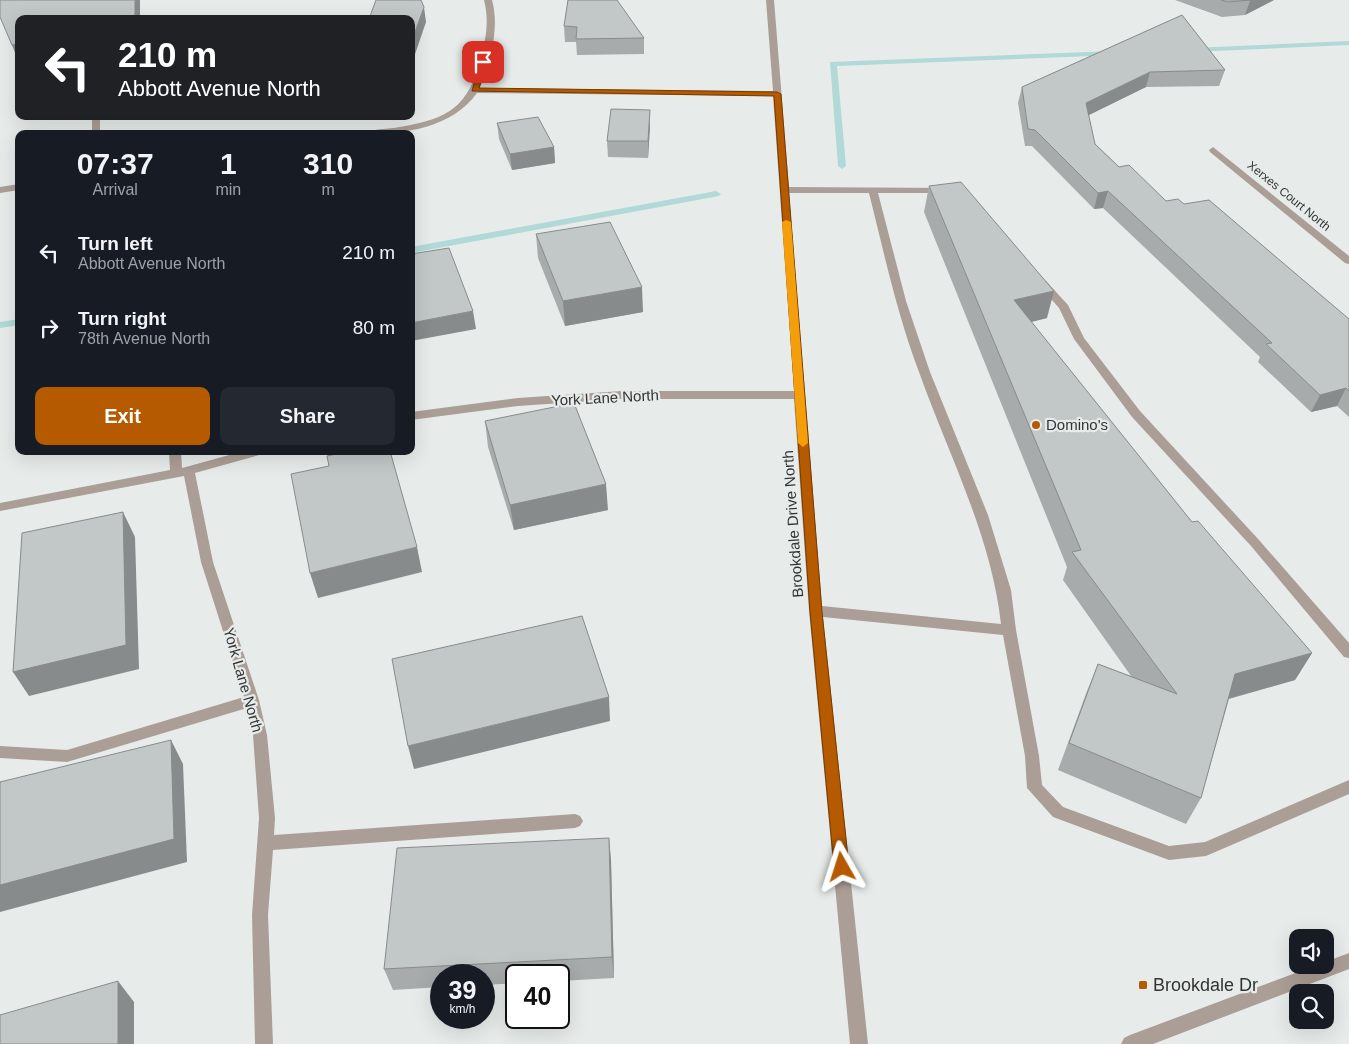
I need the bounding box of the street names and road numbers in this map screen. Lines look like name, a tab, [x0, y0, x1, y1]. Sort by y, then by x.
street label: Xerxes Court North	[1245, 158, 1333, 234]
street label: York Lane North	[551, 386, 659, 409]
street label: Brookdale Drive North	[779, 450, 806, 598]
street label: York Lane North	[220, 626, 267, 734]

